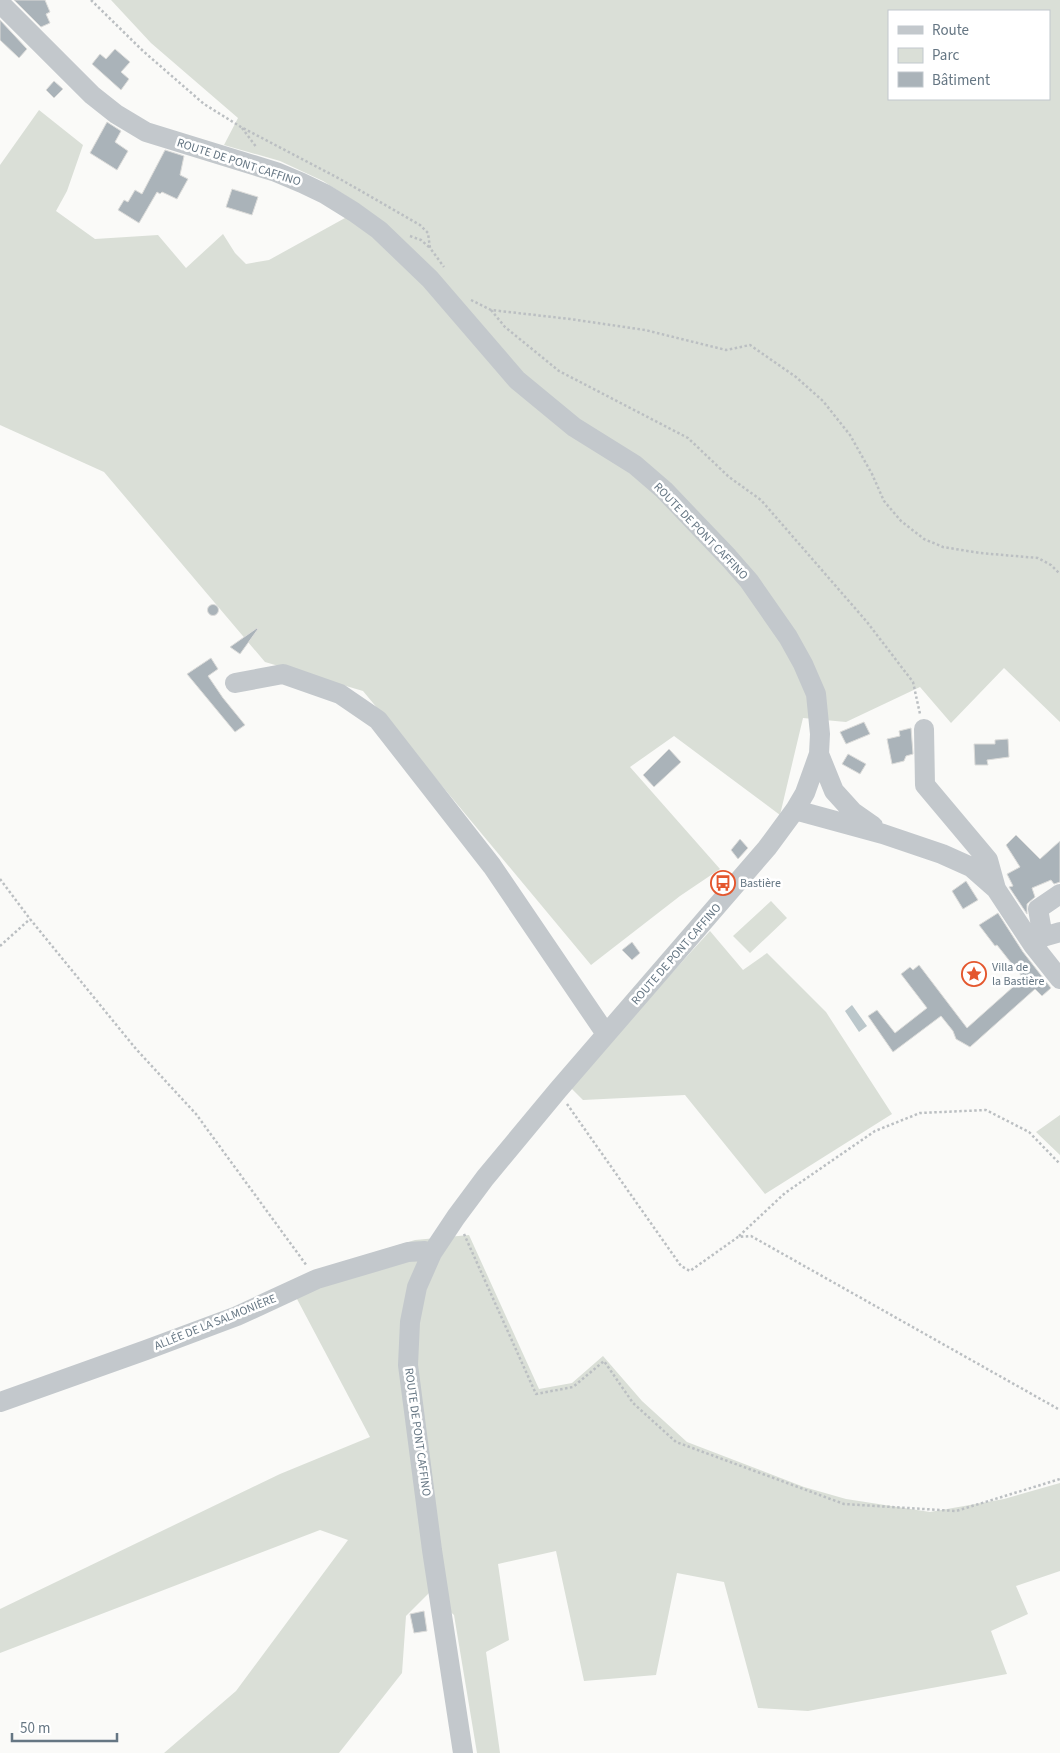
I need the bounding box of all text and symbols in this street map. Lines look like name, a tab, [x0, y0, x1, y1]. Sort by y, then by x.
legend	[888, 10, 1050, 100]
text: Route	[932, 20, 969, 41]
text: Parc	[932, 45, 959, 66]
text: Bâtiment	[932, 70, 990, 91]
street label: ROUTE DE PONT CAFFINO	[175, 134, 303, 191]
street label: ROUTE DE PONT CAFFINO	[650, 479, 752, 584]
bus stop icon: Bastière	[710, 870, 736, 896]
place label: Bastière	[740, 875, 781, 892]
street label: ROUTE DE PONT CAFFINO	[628, 900, 725, 1009]
place label: Villa de la Bastière	[992, 959, 1044, 990]
place icon: Villa de la Bastière	[961, 961, 987, 987]
street label: ALLÉE DE LA SALMONIÈRE	[152, 1290, 279, 1355]
street label: ROUTE DE PONT CAFFINO	[400, 1367, 435, 1497]
scale bar	[12, 1710, 118, 1742]
text: 50 m	[20, 1718, 50, 1739]

